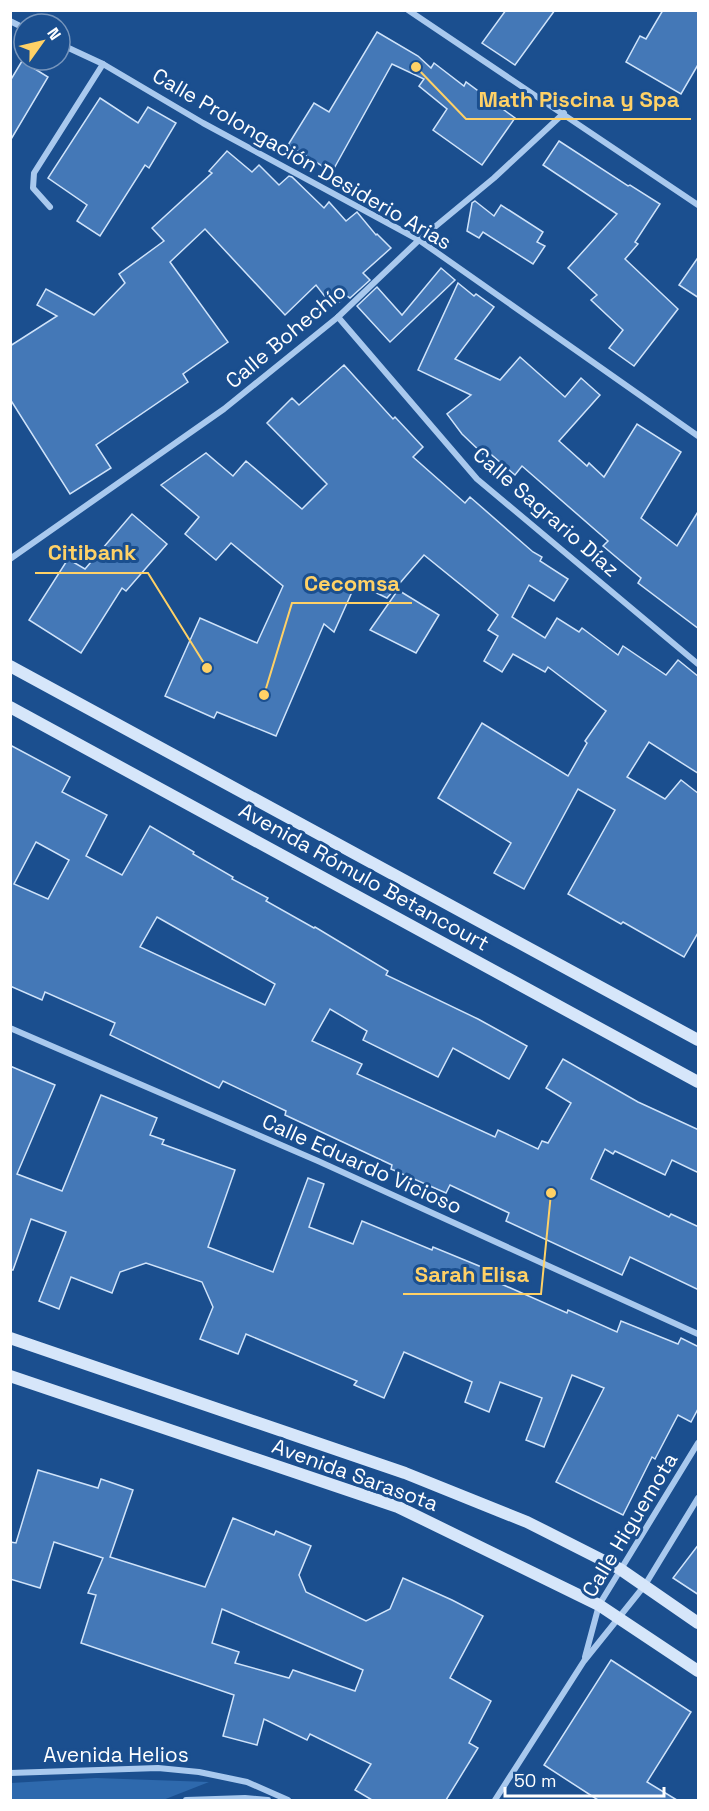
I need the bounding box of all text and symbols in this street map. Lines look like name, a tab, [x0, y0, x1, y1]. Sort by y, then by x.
north arrow	[12, 12, 72, 72]
text: N	[42, 24, 66, 44]
street label: Calle Prolongación Desiderio Arias	[148, 62, 457, 256]
callout: Math Piscina y Spa	[466, 79, 691, 119]
text: Math Piscina y Spa	[479, 85, 680, 113]
street label: Calle Bohechío	[220, 277, 352, 394]
street label: Calle Sagrario Díaz	[468, 441, 625, 582]
callout: Citibank	[35, 533, 148, 573]
text: Citibank	[48, 538, 137, 566]
callout: Cecomsa	[292, 563, 412, 603]
text: Cecomsa	[304, 569, 400, 597]
street label: Avenida Rómulo Betancourt	[234, 796, 494, 957]
street label: Calle Eduardo Vicioso	[258, 1107, 466, 1220]
callout: Sarah Elisa	[403, 1254, 541, 1294]
text: Sarah Elisa	[415, 1260, 529, 1288]
street label: Avenida Sarasota	[268, 1432, 442, 1517]
street label: Calle Higuemota	[576, 1448, 683, 1602]
street label: Avenida Helios	[43, 1741, 189, 1768]
scale bar	[505, 1760, 664, 1798]
text: 50 m	[514, 1769, 556, 1792]

